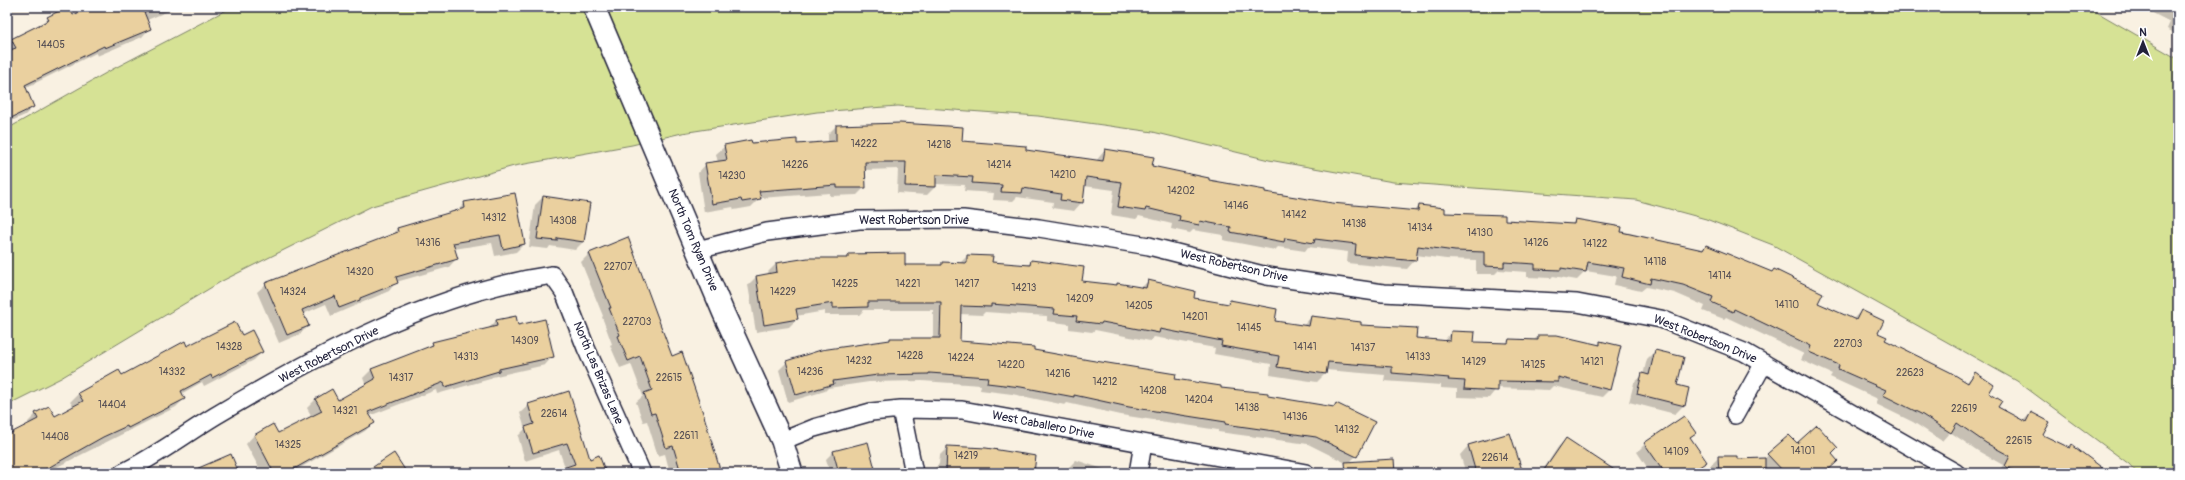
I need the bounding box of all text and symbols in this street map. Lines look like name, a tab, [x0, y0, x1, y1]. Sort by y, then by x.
north arrow	[2123, 22, 2163, 62]
text: N	[2139, 26, 2147, 39]
house number: 14405	[37, 39, 65, 51]
house number: 14222	[851, 138, 878, 150]
house number: 14218	[927, 139, 951, 151]
house number: 14226	[782, 159, 809, 171]
house number: 14214	[986, 159, 1012, 171]
house number: 14210	[1050, 169, 1076, 181]
house number: 14230	[718, 170, 746, 182]
house number: 14202	[1167, 185, 1195, 197]
street label: North Tom Ryan Drive	[665, 187, 721, 293]
house number: 14146	[1223, 200, 1249, 212]
house number: 14142	[1281, 209, 1307, 221]
house number: 14312	[482, 212, 507, 224]
street label: West Robertson Drive	[859, 213, 969, 228]
house number: 14308	[549, 215, 577, 227]
house number: 14138	[1342, 218, 1366, 230]
house number: 14134	[1408, 222, 1433, 234]
house number: 14130	[1467, 227, 1493, 239]
house number: 14316	[415, 237, 441, 249]
house number: 14126	[1523, 237, 1549, 249]
house number: 14122	[1583, 238, 1608, 250]
street label: West Robertson Drive	[1179, 246, 1289, 286]
house number: 14118	[1644, 256, 1666, 268]
house number: 22707	[604, 261, 633, 273]
house number: 14320	[346, 266, 374, 278]
house number: 14114	[1708, 270, 1732, 282]
house number: 14225	[832, 278, 858, 290]
house number: 14221	[896, 278, 920, 290]
house number: 14217	[955, 278, 980, 290]
house number: 14213	[1012, 282, 1037, 294]
house number: 14324	[280, 286, 307, 298]
house number: 14229	[770, 286, 796, 298]
house number: 14209	[1066, 293, 1094, 305]
house number: 14110	[1775, 299, 1799, 311]
house number: 14205	[1125, 300, 1153, 312]
house number: 14201	[1182, 311, 1208, 323]
street label: West Robertson Drive	[1651, 311, 1759, 367]
house number: 22703	[623, 316, 652, 328]
street label: North Las Brizas Lane	[570, 319, 626, 427]
house number: 14145	[1237, 322, 1261, 334]
street label: West Robertson Drive	[277, 323, 381, 387]
house number: 14309	[511, 335, 539, 347]
house number: 22703	[1834, 338, 1863, 350]
house number: 14328	[216, 341, 242, 353]
house number: 14141	[1293, 341, 1317, 353]
house number: 14137	[1351, 342, 1376, 354]
house number: 14228	[897, 350, 923, 362]
house number: 14313	[454, 351, 479, 363]
house number: 14133	[1406, 351, 1431, 363]
house number: 14224	[948, 352, 975, 364]
house number: 14232	[846, 355, 872, 367]
house number: 14129	[1462, 356, 1486, 368]
house number: 14121	[1580, 356, 1604, 368]
house number: 14220	[997, 359, 1025, 371]
house number: 14125	[1521, 359, 1545, 371]
house number: 14332	[159, 366, 186, 378]
house number: 14236	[797, 366, 823, 378]
house number: 22623	[1896, 367, 1924, 379]
house number: 14216	[1045, 368, 1071, 380]
house number: 14317	[389, 372, 414, 384]
house number: 22615	[656, 372, 682, 384]
house number: 14212	[1093, 376, 1118, 388]
house number: 14208	[1139, 385, 1167, 397]
house number: 14204	[1185, 394, 1213, 406]
house number: 14404	[98, 399, 126, 411]
house number: 14138	[1235, 402, 1259, 414]
house number: 22619	[1951, 403, 1977, 415]
house number: 14321	[333, 405, 357, 417]
house number: 22614	[541, 408, 568, 420]
street label: West Caballero Drive	[991, 408, 1095, 442]
house number: 14136	[1282, 411, 1308, 423]
house number: 14132	[1335, 424, 1360, 436]
house number: 22611	[674, 430, 698, 442]
house number: 14408	[41, 431, 69, 443]
house number: 22615	[2006, 435, 2032, 447]
house number: 14325	[275, 439, 301, 451]
house number: 14101	[1791, 445, 1815, 457]
house number: 14109	[1663, 446, 1689, 458]
house number: 14219	[954, 450, 978, 462]
house number: 22614	[1482, 452, 1509, 464]

